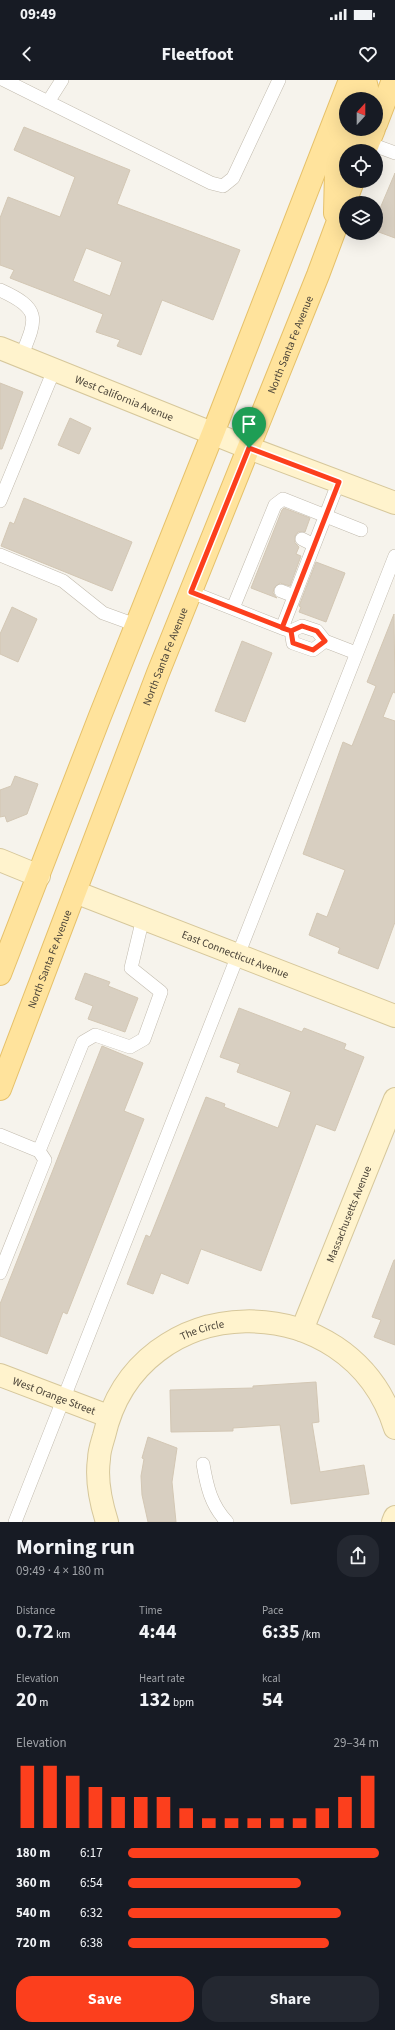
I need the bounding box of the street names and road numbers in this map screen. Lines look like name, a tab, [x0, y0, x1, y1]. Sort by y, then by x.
street label: North Santa Fe Avenue	[264, 293, 317, 396]
street label: West California Avenue	[73, 371, 176, 425]
street label: North Santa Fe Avenue	[139, 605, 191, 708]
street label: North Santa Fe Avenue	[24, 907, 75, 1011]
street label: East Connecticut Avenue	[180, 927, 292, 982]
street label: Massachusetts Avenue	[322, 1163, 375, 1265]
street label: The Circle	[177, 1316, 226, 1344]
street label: West Orange Street	[11, 1373, 98, 1418]

